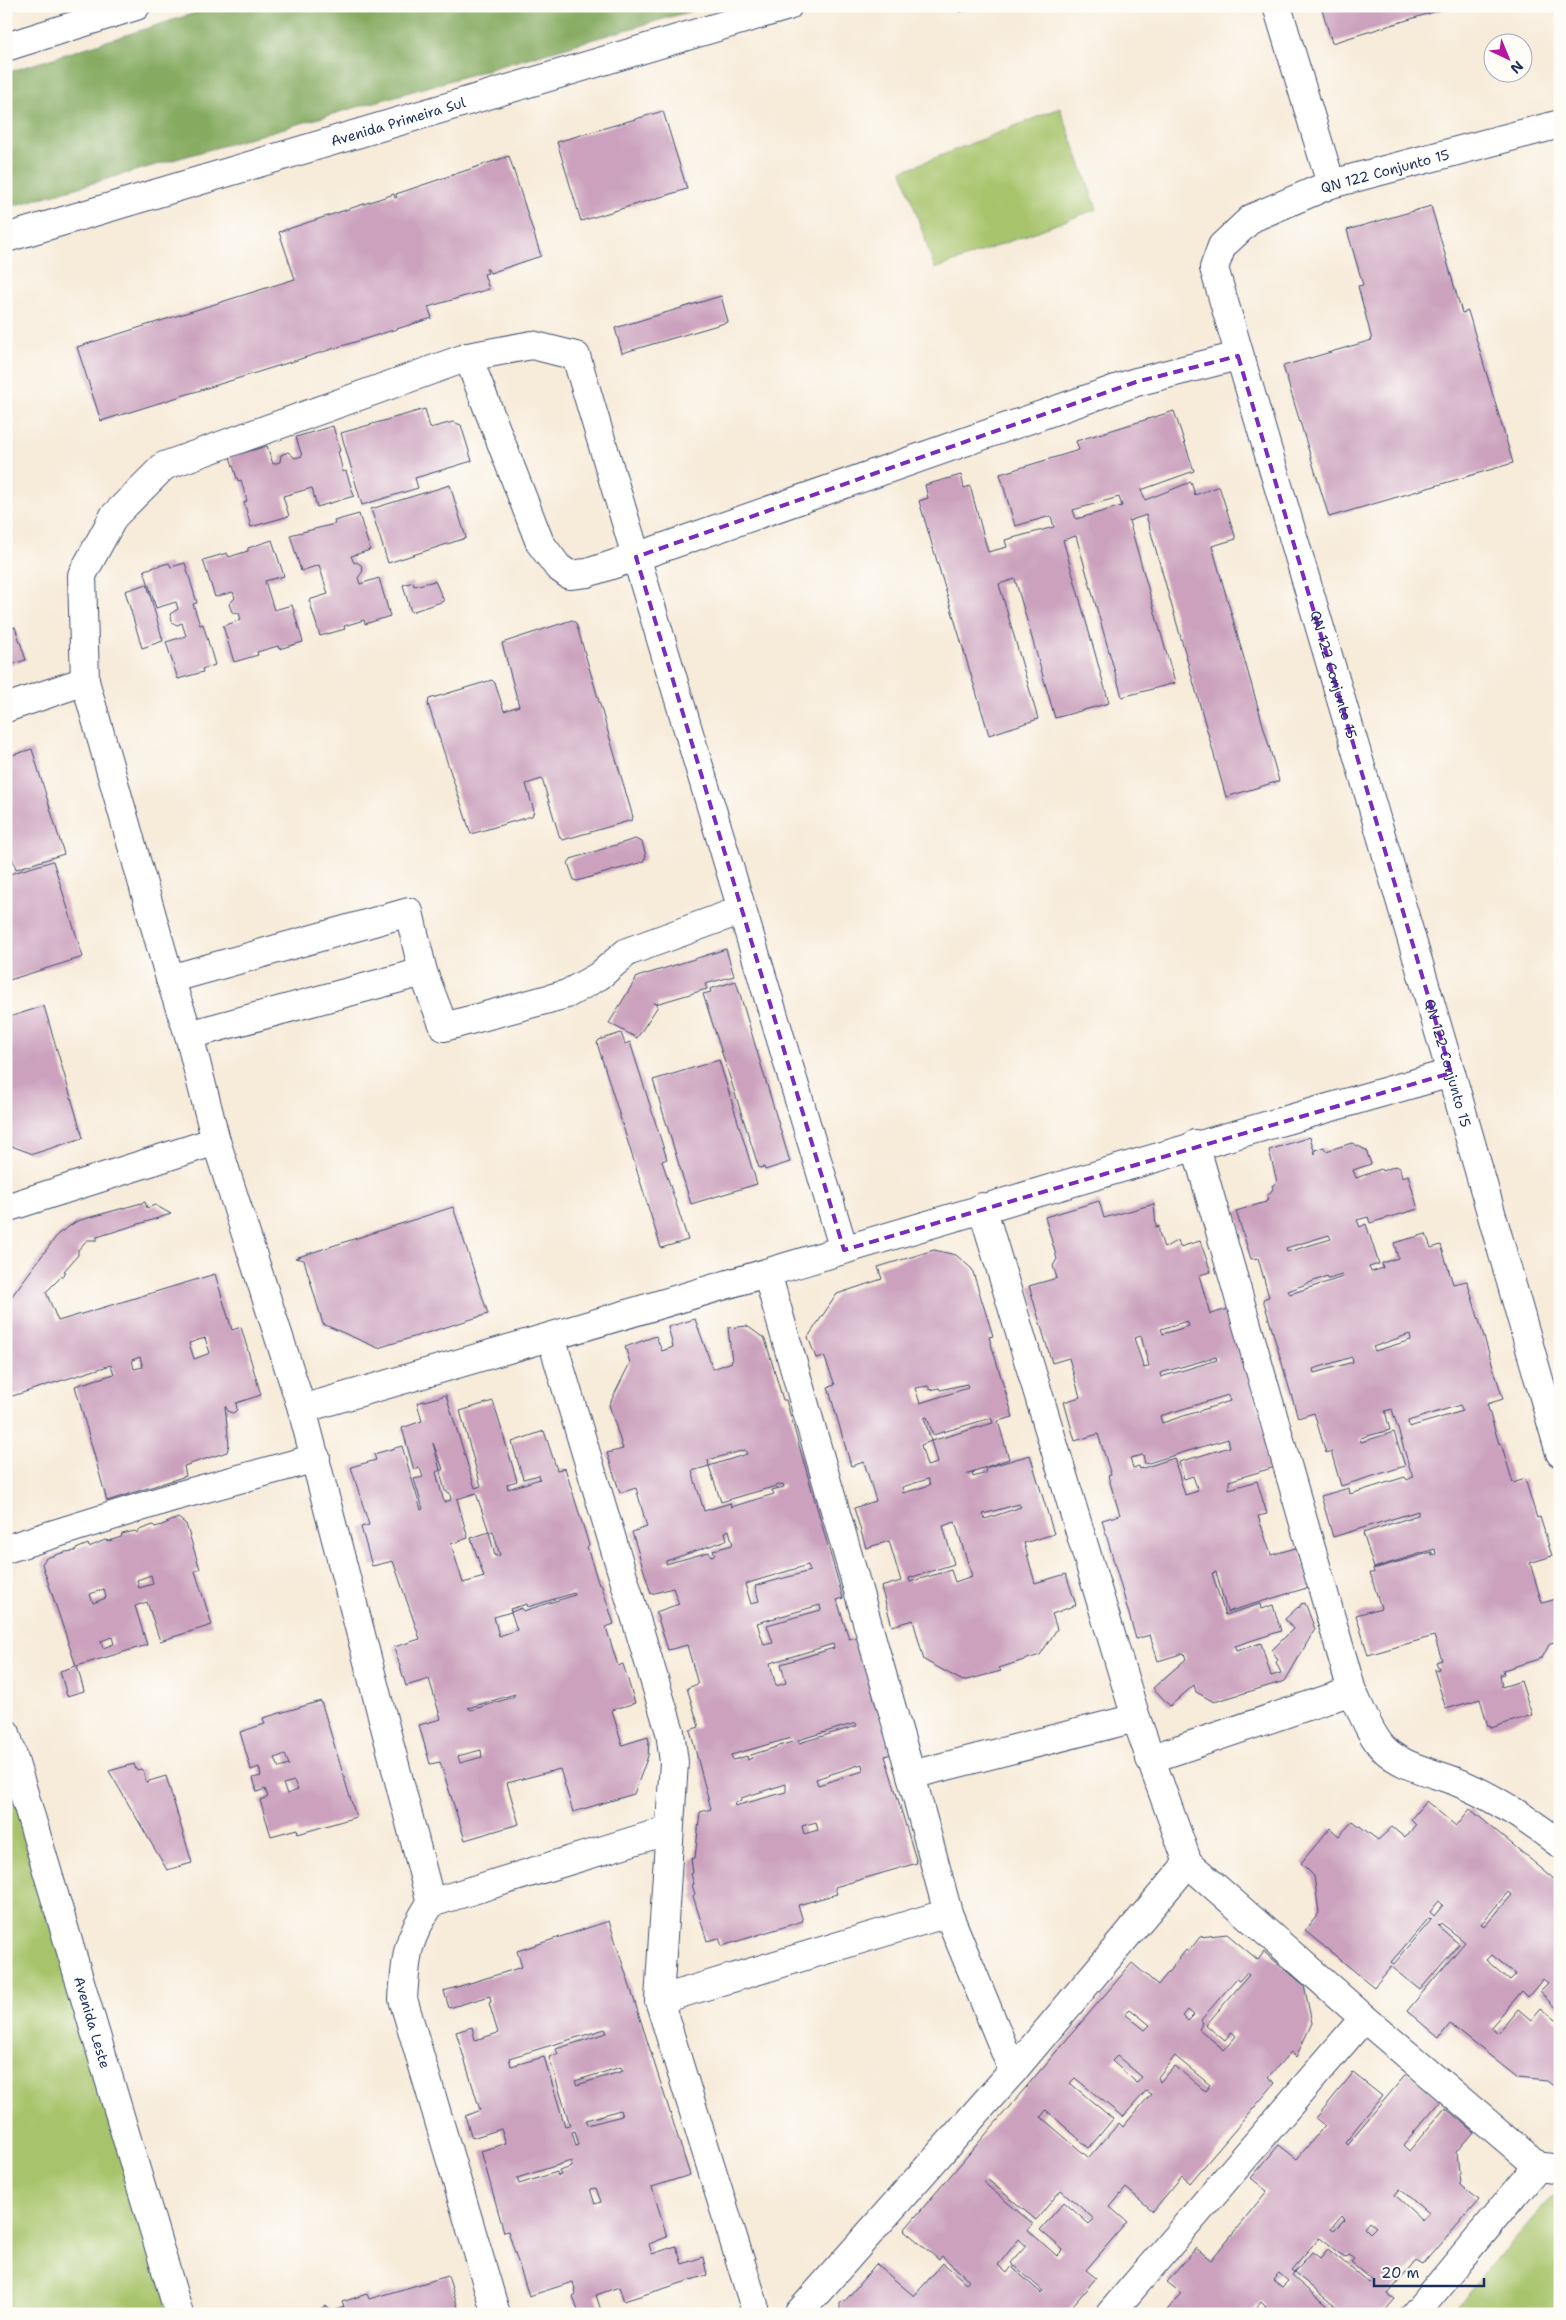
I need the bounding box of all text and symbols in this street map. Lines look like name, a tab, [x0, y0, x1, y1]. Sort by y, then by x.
north arrow	[1484, 32, 1534, 82]
text: N	[1507, 57, 1527, 78]
street label: Avenida Primeira Sul	[328, 93, 469, 150]
street label: QN 122 Conjunto 15	[1319, 145, 1451, 197]
street label: QN 122 Conjunto 15	[1306, 608, 1361, 741]
street label: QN 122 Conjunto 15	[1421, 997, 1475, 1129]
street label: Avenida Leste	[70, 1974, 114, 2071]
scale bar	[1374, 2255, 1484, 2287]
text: 20 m	[1381, 2263, 1420, 2283]

